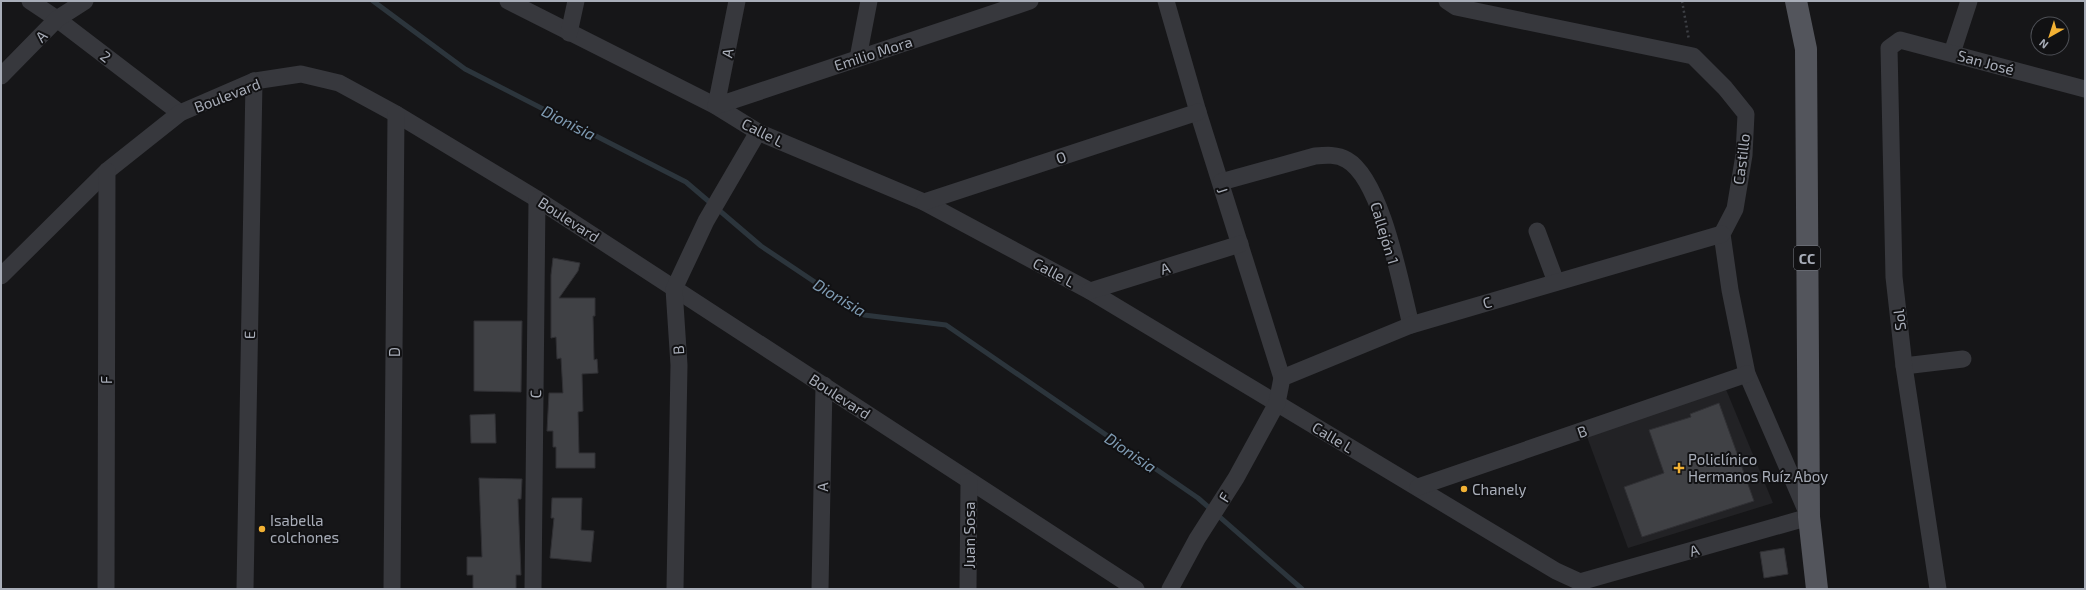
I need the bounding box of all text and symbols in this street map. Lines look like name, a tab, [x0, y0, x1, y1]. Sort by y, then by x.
north arrow	[2030, 16, 2070, 56]
street label: A	[31, 26, 51, 46]
street label: Emilio Mora	[832, 32, 914, 74]
text: N	[2036, 37, 2051, 52]
street label: 2	[97, 46, 115, 66]
street label: A	[717, 46, 737, 59]
street label: San José	[1956, 46, 2016, 78]
street label: Boulevard	[191, 74, 263, 116]
water label: Dionisia	[539, 100, 599, 144]
street label: Calle L	[739, 114, 787, 150]
street label: Castillo	[1729, 132, 1753, 186]
street label: O	[1053, 147, 1069, 167]
street label: J	[1214, 185, 1232, 195]
street label: Boulevard	[535, 193, 603, 245]
street label: Callejón 1	[1366, 200, 1403, 267]
road number: CC	[1794, 246, 1820, 270]
street label: Calle L	[1030, 254, 1078, 291]
street label: A	[1158, 258, 1173, 278]
water label: Dionisia	[810, 274, 870, 320]
street label: C	[1480, 292, 1494, 312]
street label: Sol	[1889, 308, 1909, 332]
street label: E	[240, 331, 258, 339]
street label: B	[669, 345, 687, 355]
street label: D	[385, 347, 403, 357]
street label: Boulevard	[806, 370, 874, 422]
street label: F	[97, 376, 115, 384]
street label: C	[526, 389, 544, 398]
street label: Calle L	[1309, 418, 1357, 456]
street label: B	[1575, 421, 1589, 441]
water label: Dionisia	[1102, 428, 1160, 476]
place label: Policlínico Hermanos Ruíz Aboy	[1688, 450, 1828, 485]
marker: Policlínico Hermanos Ruíz Aboy	[1673, 462, 1685, 474]
place label: Chanely	[1472, 480, 1526, 498]
street label: A	[813, 482, 831, 492]
marker: Chanely	[1459, 484, 1469, 494]
street label: F	[1214, 489, 1234, 505]
street label: Juan Sosa	[960, 502, 978, 568]
place label: Isabella colchones	[270, 511, 339, 546]
marker: Isabella colchones	[257, 524, 267, 534]
street label: A	[1687, 540, 1702, 560]

